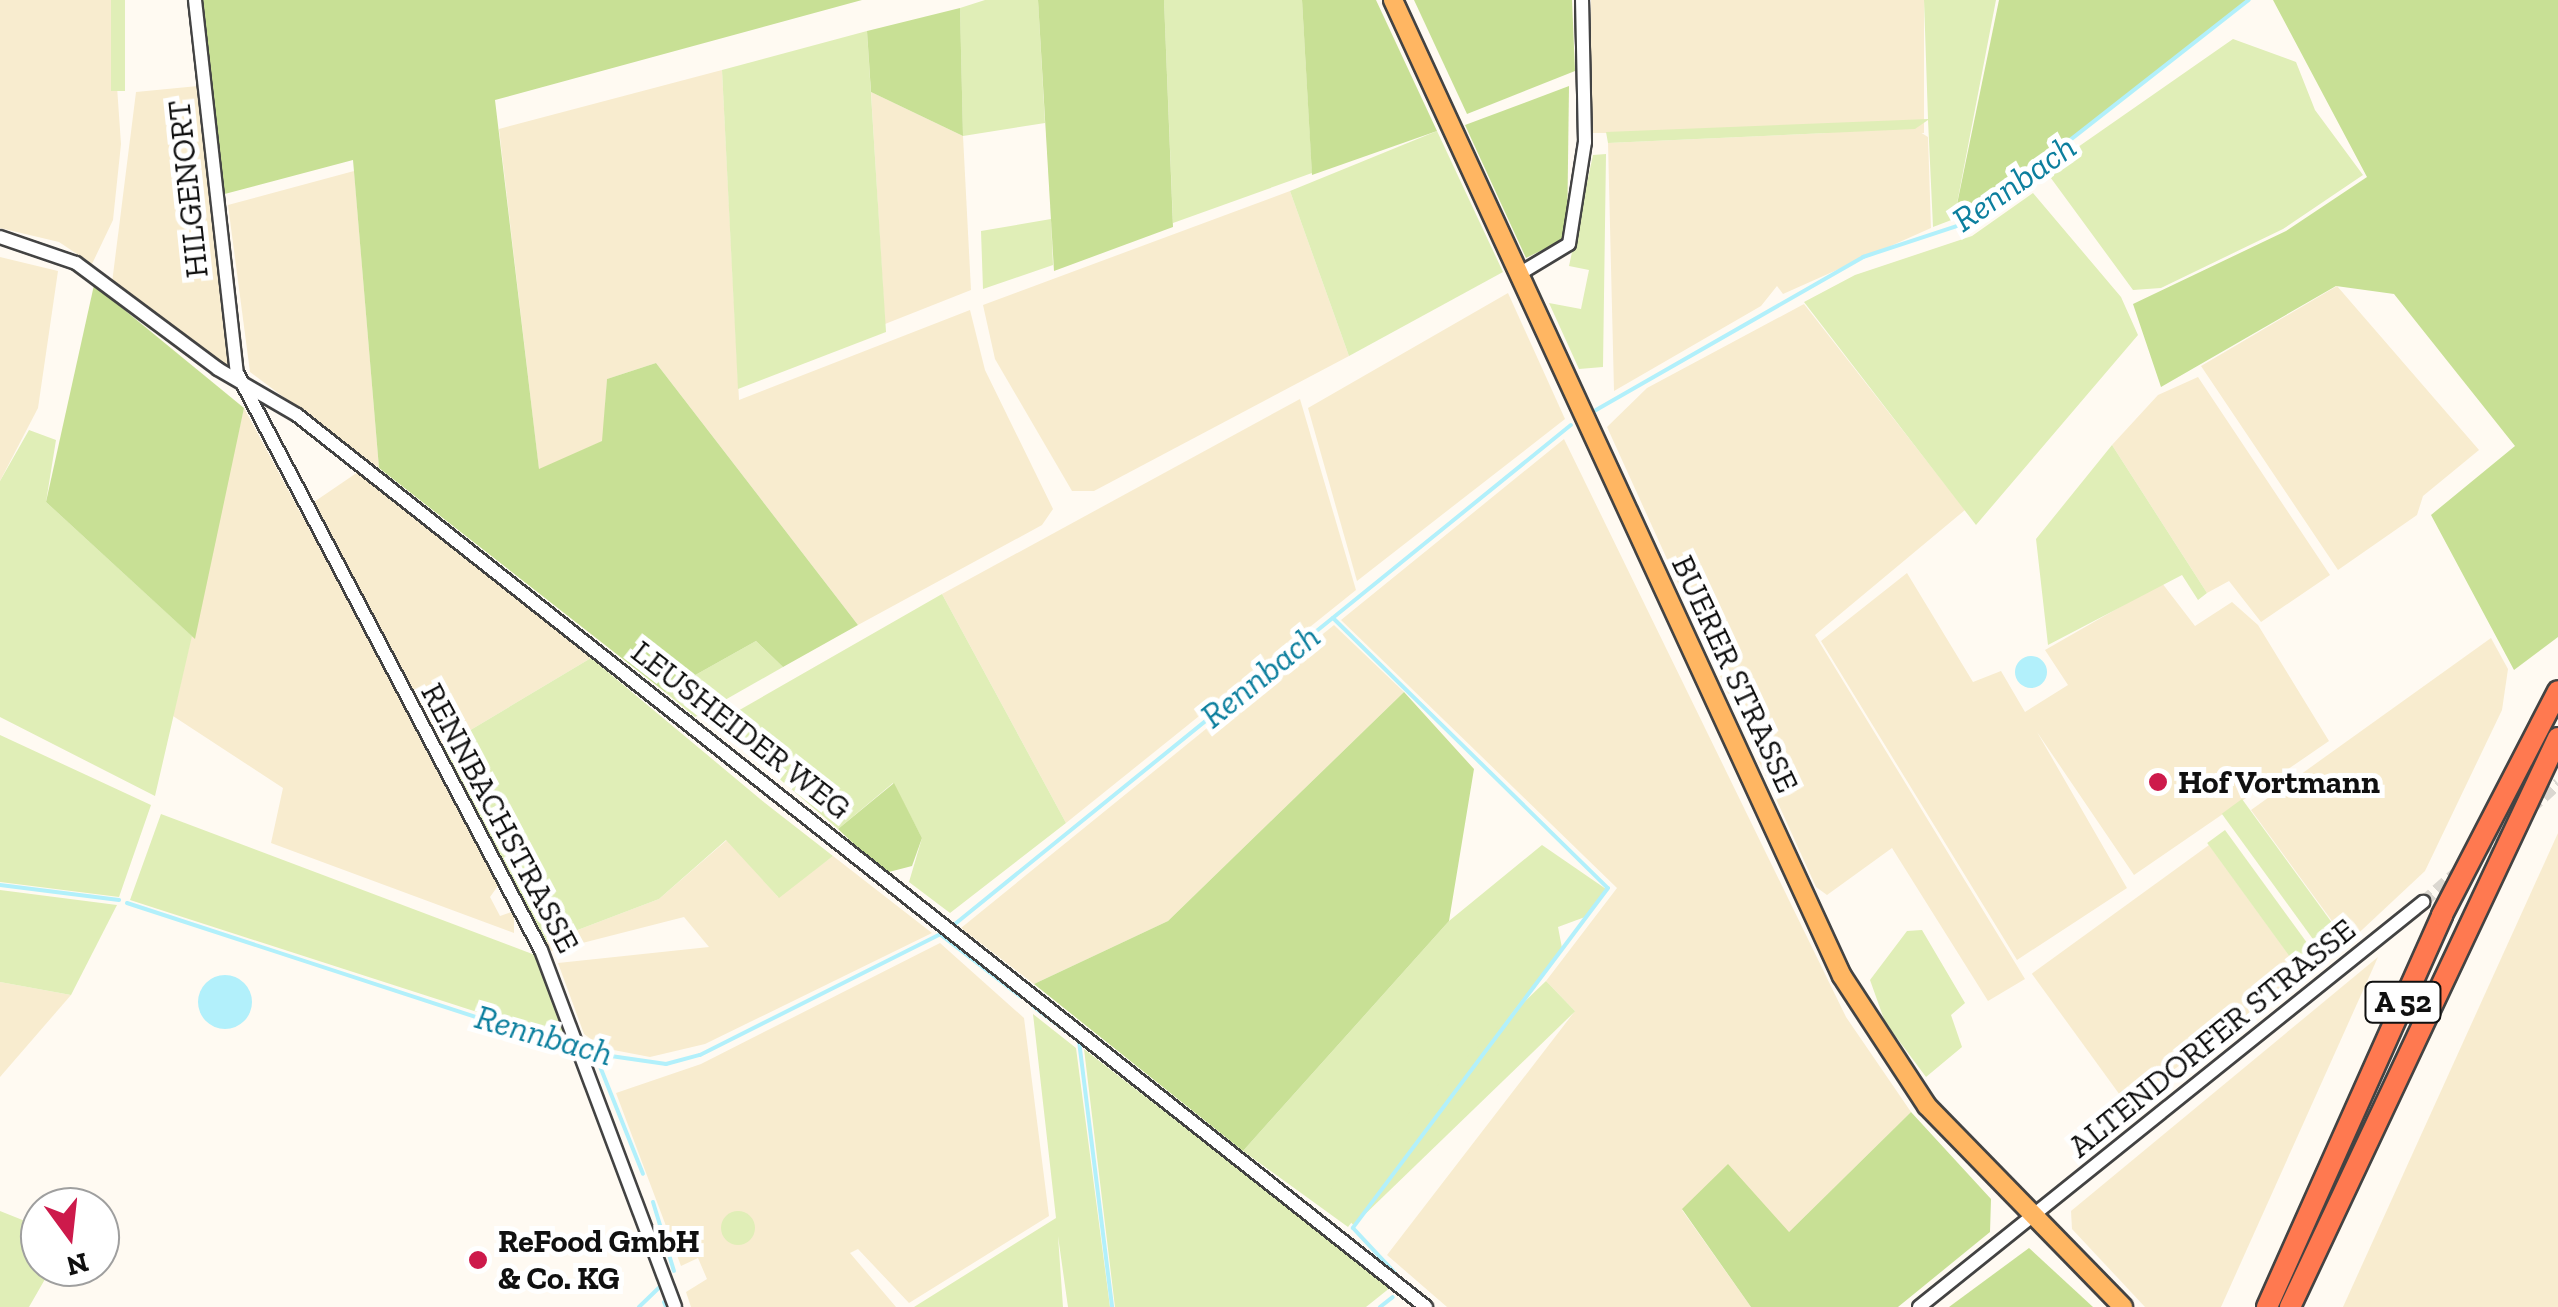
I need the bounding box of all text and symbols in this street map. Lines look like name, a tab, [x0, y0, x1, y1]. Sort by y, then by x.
street label: HILGENORT	[160, 98, 216, 280]
water label: Rennbach	[1944, 125, 2084, 241]
street label: BUERER STRASSE	[1663, 550, 1807, 798]
water label: Rennbach	[1192, 615, 1328, 737]
street label: LEUSHEIDER WEG	[623, 632, 859, 828]
street label: RENNBACHSTRASSE	[413, 677, 587, 959]
place label: Hof Vortmann	[2178, 763, 2381, 801]
marker: Hof Vortmann	[2147, 771, 2169, 793]
street label: ALTENDORFER STRASSE	[2061, 910, 2363, 1166]
road number: A 52	[2363, 977, 2443, 1027]
water label: Rennbach	[471, 995, 617, 1075]
north arrow	[20, 1187, 120, 1287]
place label: ReFood GmbH & Co. KG	[498, 1223, 700, 1298]
text: N	[63, 1246, 92, 1283]
marker: ReFood GmbH & Co. KG	[467, 1249, 489, 1271]

